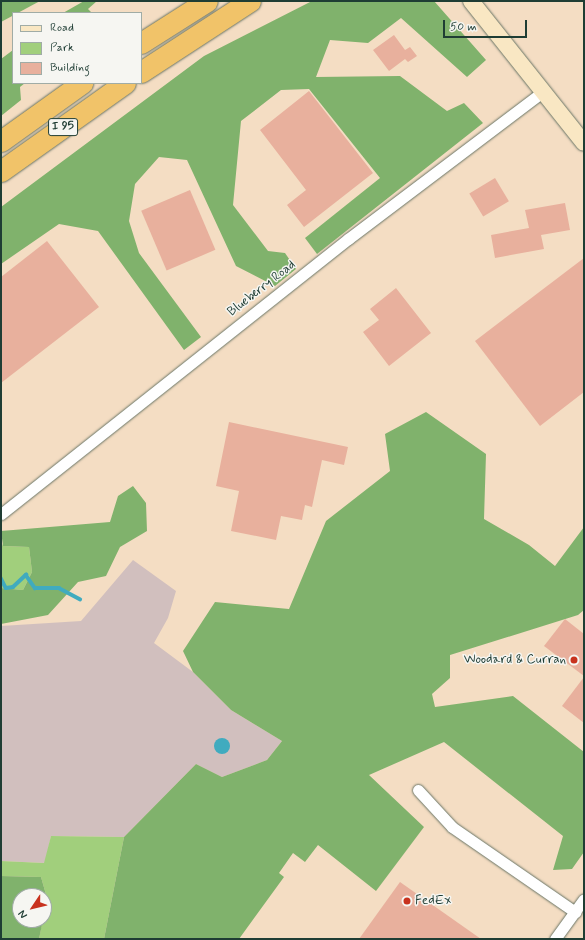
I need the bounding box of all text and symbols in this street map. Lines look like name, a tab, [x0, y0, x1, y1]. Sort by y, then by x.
legend	[12, 12, 142, 84]
scale bar	[445, 12, 529, 38]
text: 50 m	[450, 19, 477, 35]
text: Road	[50, 20, 74, 36]
text: Park	[50, 40, 74, 56]
text: Building	[50, 60, 90, 76]
road number: I 95	[48, 117, 78, 137]
street label: Blueberry Road	[225, 258, 299, 320]
place label: Woodard & Curran	[464, 652, 566, 668]
marker: Woodard & Curran	[569, 655, 579, 665]
north arrow	[12, 888, 52, 928]
place label: FedEx	[415, 893, 451, 909]
marker: FedEx	[402, 896, 412, 906]
text: N	[15, 907, 31, 921]

